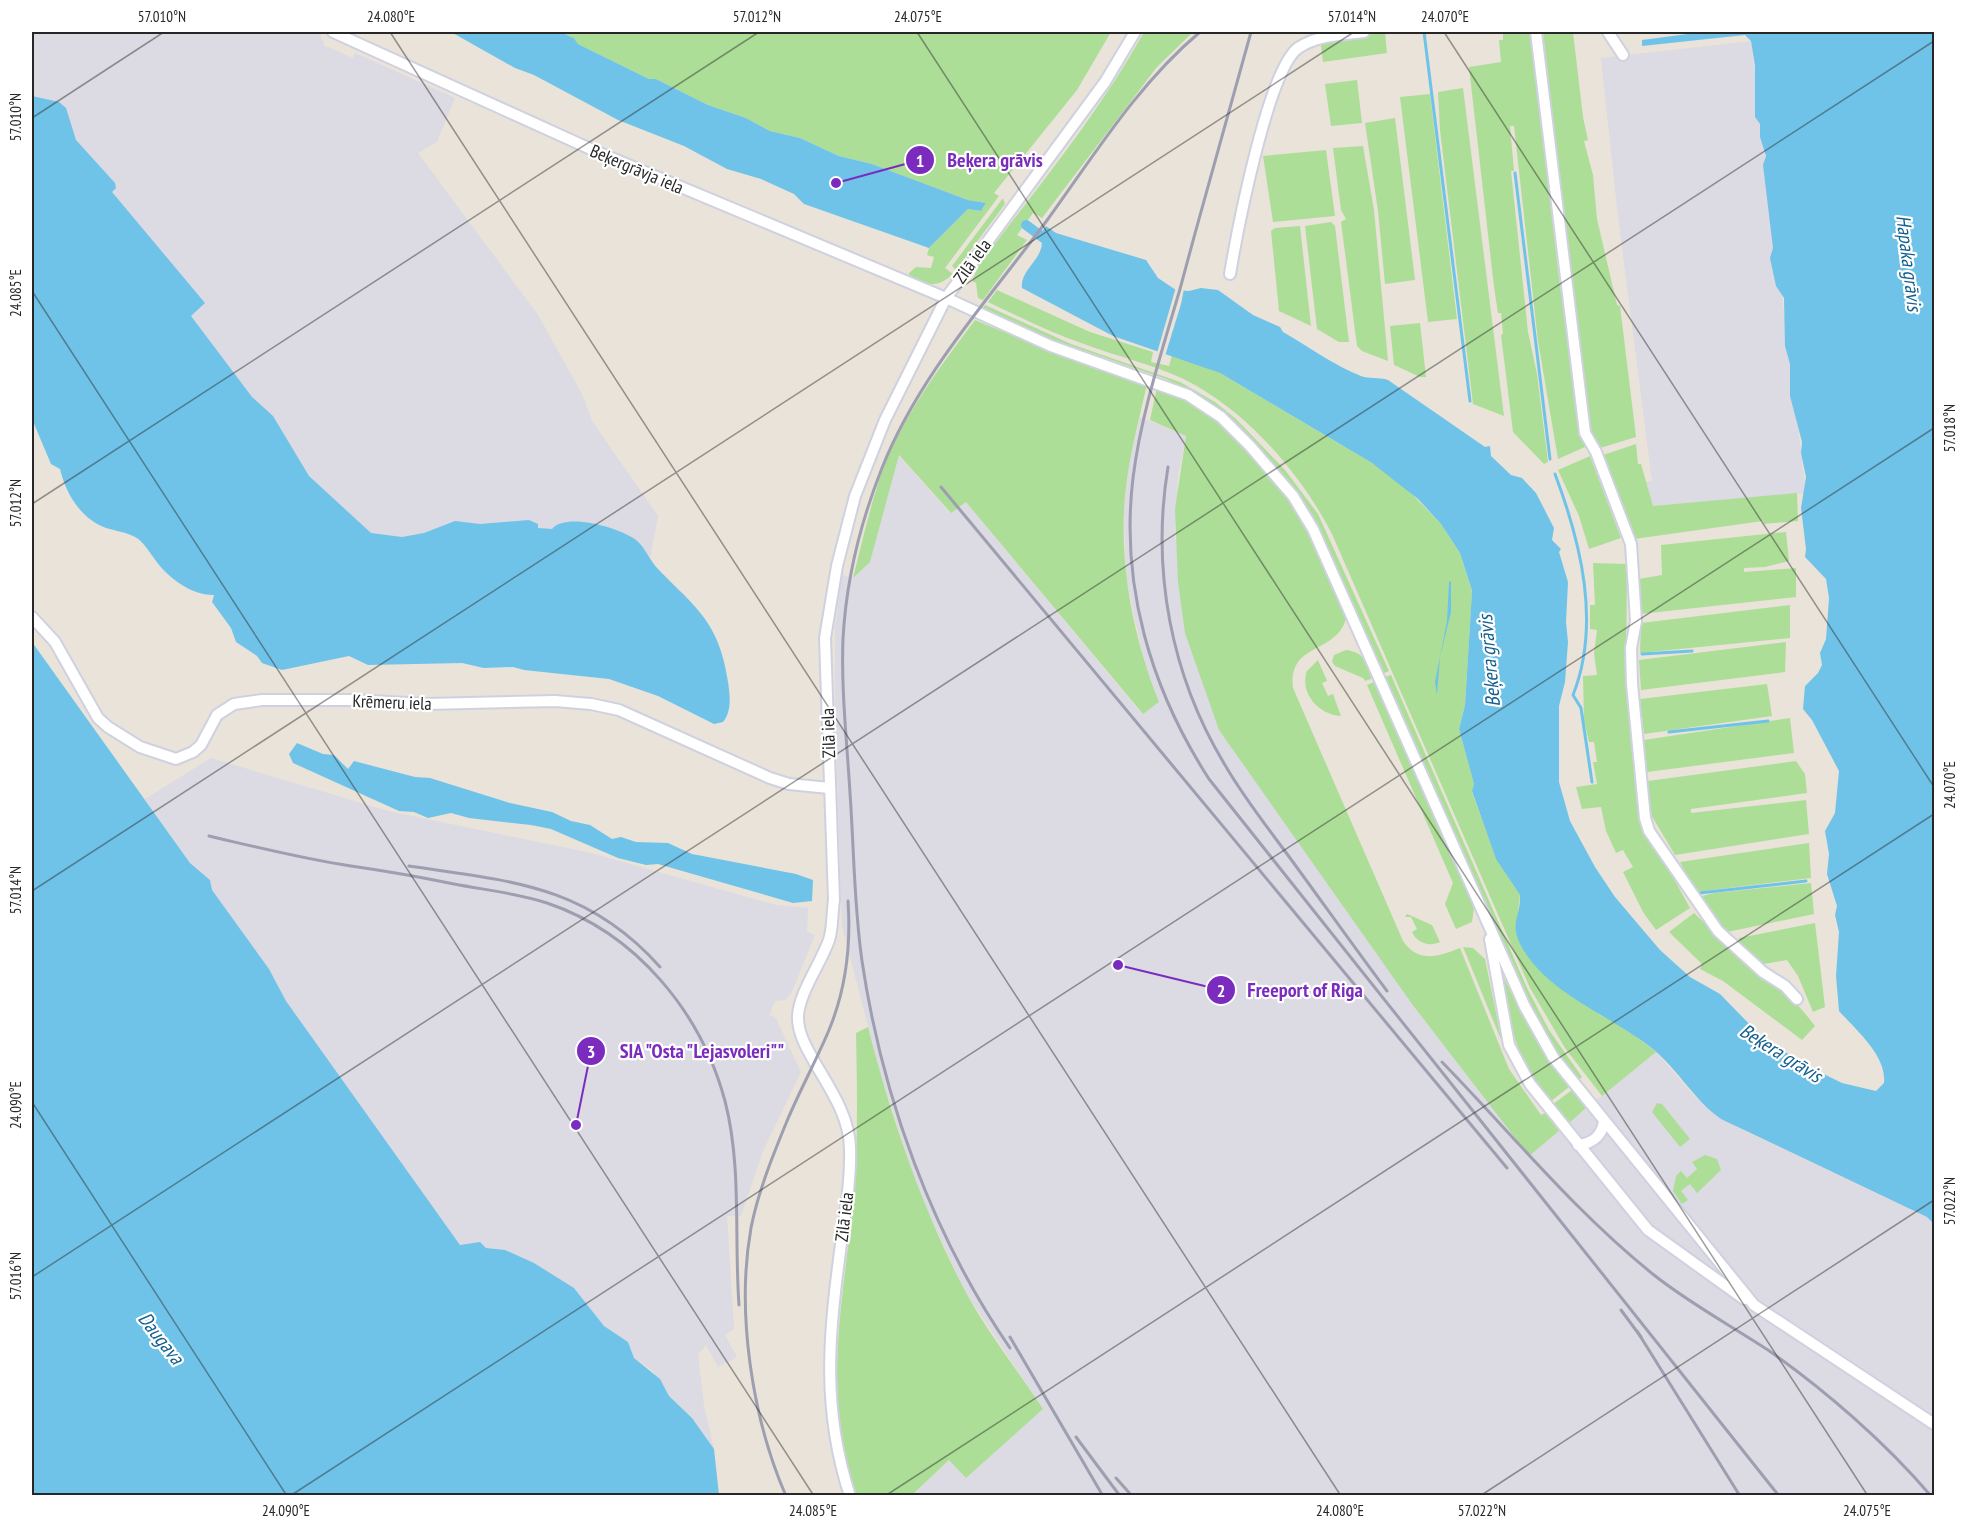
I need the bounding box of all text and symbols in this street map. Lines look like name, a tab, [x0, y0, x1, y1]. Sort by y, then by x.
text: 57.010°N	[138, 7, 186, 26]
text: 24.080°E	[367, 7, 415, 26]
text: 57.012°N	[733, 7, 781, 26]
text: 24.075°E	[894, 7, 942, 26]
text: 57.014°N	[1328, 7, 1376, 26]
text: 24.070°E	[1421, 7, 1469, 26]
text: 57.010°N	[6, 93, 25, 141]
street label: Beķergrāvja iela	[587, 139, 687, 199]
callout: Beķera grāvis	[905, 141, 1054, 179]
text: Beķera grāvis	[947, 147, 1043, 173]
text: 1	[916, 149, 924, 172]
water label: Hapaka grāvis	[1890, 214, 1928, 315]
street label: Zilā iela	[948, 234, 996, 288]
text: 24.085°E	[6, 269, 25, 317]
text: 57.018°N	[1940, 404, 1959, 452]
text: 57.012°N	[6, 479, 25, 527]
water label: Beķera grāvis	[1472, 612, 1506, 708]
street label: Krēmeru iela	[352, 689, 432, 715]
street label: Zilā iela	[816, 708, 840, 758]
text: 24.070°E	[1940, 761, 1959, 809]
text: 57.014°N	[6, 866, 25, 914]
callout: Freeport of Riga	[1206, 971, 1375, 1009]
text: Freeport of Riga	[1247, 977, 1363, 1003]
text: 2	[1217, 979, 1225, 1002]
water label: Beķera grāvis	[1735, 1018, 1829, 1090]
callout: SIA "Osta "Lejasvoleri""	[576, 1032, 798, 1070]
text: SIA "Osta "Lejasvoleri""	[620, 1038, 784, 1064]
text: 3	[587, 1040, 595, 1063]
text: 24.090°E	[6, 1081, 25, 1129]
text: 57.022°N	[1940, 1177, 1959, 1225]
street label: Zilā iela	[830, 1191, 858, 1243]
text: 57.016°N	[6, 1252, 25, 1300]
water label: Daugava	[132, 1307, 190, 1370]
text: 24.090°E	[262, 1501, 310, 1520]
text: 24.085°E	[789, 1501, 837, 1520]
text: 24.080°E	[1316, 1501, 1364, 1520]
text: 57.022°N	[1458, 1501, 1506, 1520]
text: 24.075°E	[1843, 1501, 1891, 1520]

